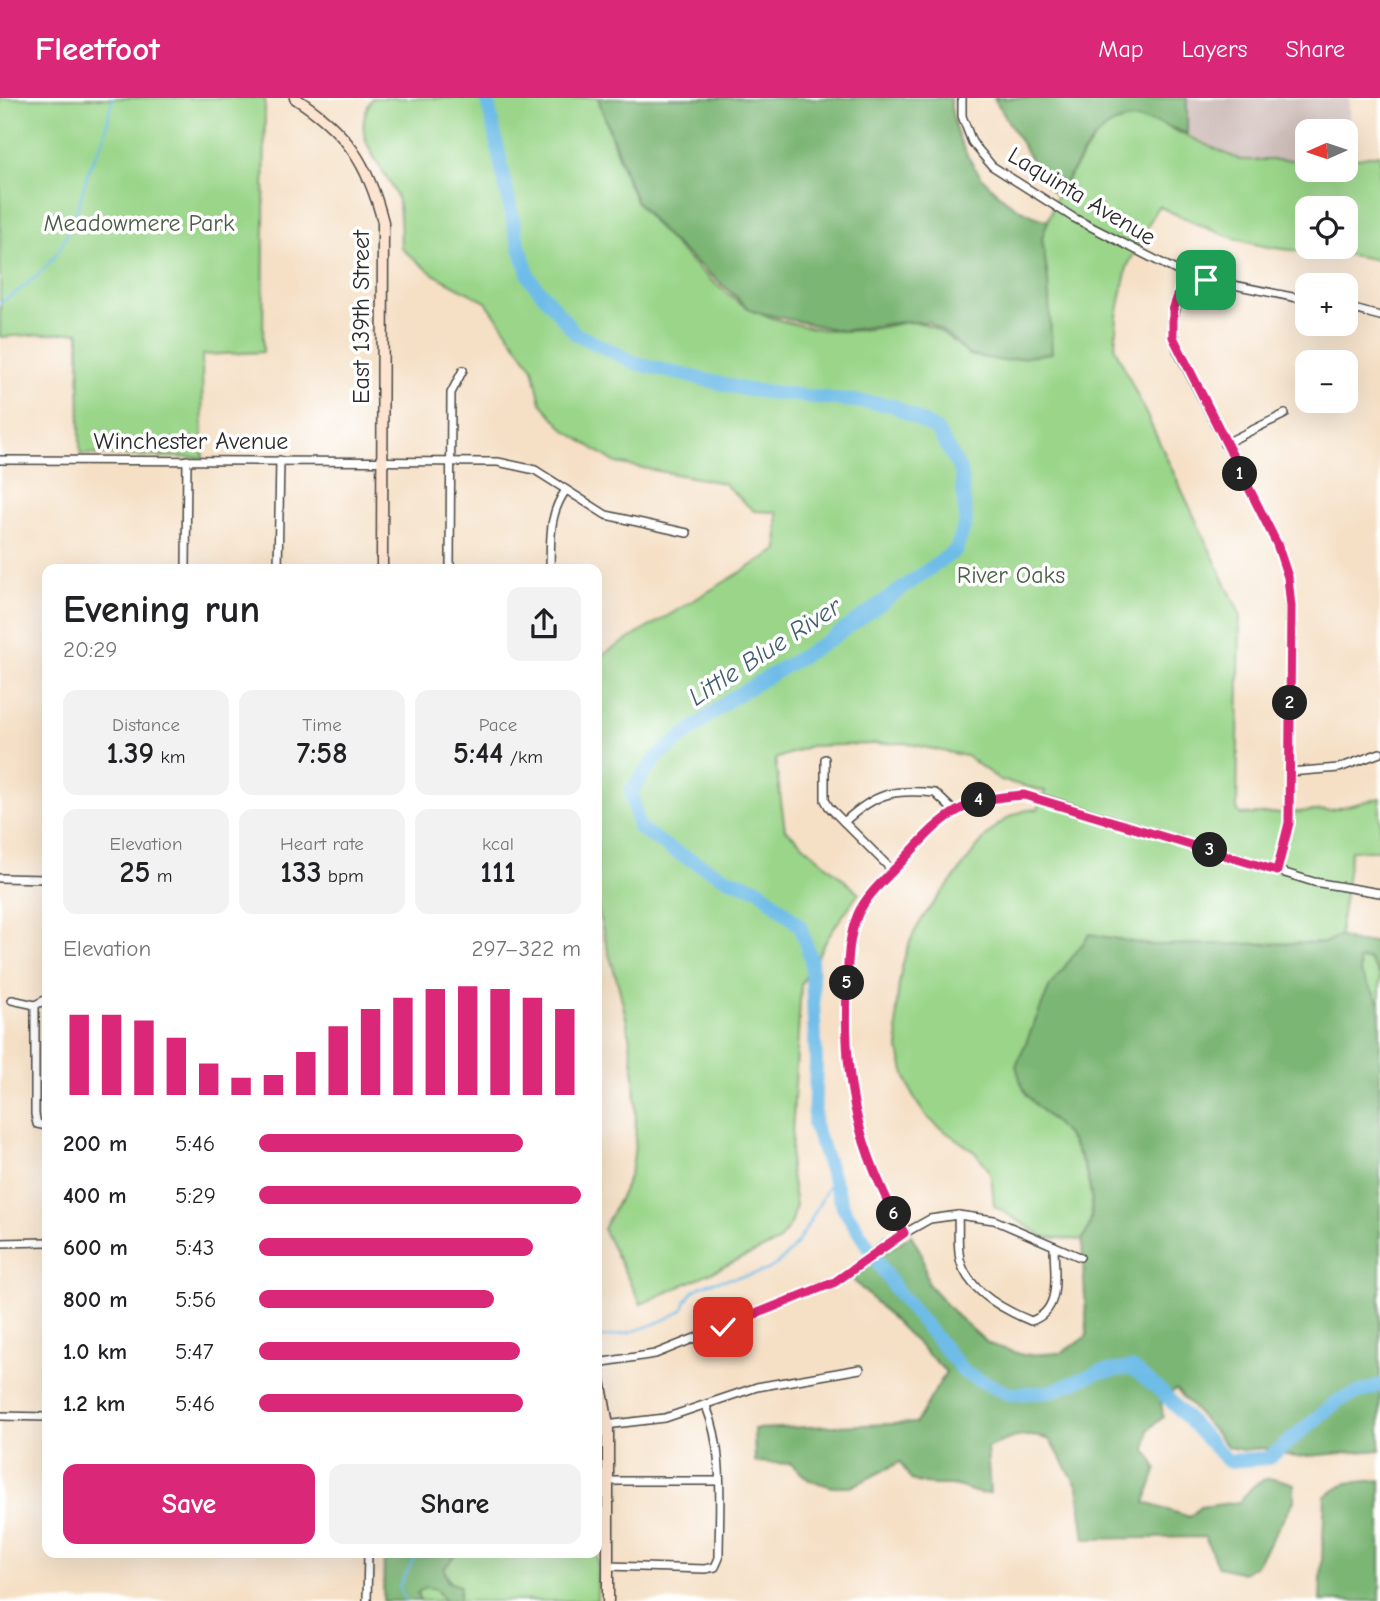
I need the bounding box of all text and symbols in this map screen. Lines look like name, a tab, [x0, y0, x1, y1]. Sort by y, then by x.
text: Fleetfoot	[35, 30, 160, 68]
text: Map	[1098, 35, 1144, 63]
text: Layers	[1182, 35, 1247, 63]
text: Share	[1285, 35, 1345, 63]
north arrow	[1295, 119, 1358, 182]
map controls	[1295, 119, 1358, 413]
street label: Laquinta Avenue	[1003, 141, 1161, 251]
button: locate	[1295, 196, 1358, 259]
park label: Meadowmere Park	[43, 209, 235, 237]
street label: East 139th Street	[347, 229, 375, 404]
pin	[1176, 250, 1236, 310]
icon: arrive	[1187, 261, 1225, 299]
button: +	[1295, 273, 1358, 336]
button: −	[1295, 350, 1358, 413]
street label: Winchester Avenue	[94, 427, 288, 455]
pin: 1	[1222, 456, 1258, 492]
text: 1	[1236, 462, 1243, 484]
park label: River Oaks	[957, 561, 1065, 589]
button: share	[507, 587, 581, 661]
text: Evening run	[63, 588, 260, 632]
water label: Little Blue River	[683, 591, 848, 712]
text: 20:29	[63, 636, 117, 663]
pin: 2	[1272, 686, 1308, 720]
text: 2	[1285, 691, 1294, 713]
text: Distance	[112, 714, 180, 736]
text: Time	[302, 714, 342, 736]
text: Pace	[479, 714, 517, 736]
text: 1.39	[107, 736, 154, 771]
text: 7:58	[297, 736, 348, 771]
text: 5:44	[453, 736, 503, 771]
text: km	[154, 746, 185, 768]
text: /km	[503, 746, 543, 768]
pin: 4	[962, 782, 996, 818]
text: 4	[974, 788, 983, 810]
pin: 3	[1192, 832, 1228, 868]
text: Elevation	[110, 833, 182, 855]
text: Heart rate	[280, 833, 364, 855]
text: kcal	[482, 833, 514, 855]
text: 3	[1205, 838, 1214, 860]
text: 25	[120, 855, 150, 890]
text: 133	[280, 855, 322, 890]
text: 111	[480, 855, 516, 890]
text: m	[150, 865, 172, 887]
text: bpm	[322, 865, 364, 887]
text: Elevation	[63, 935, 151, 962]
text: 297–322 m	[472, 935, 581, 962]
pin: 5	[830, 966, 864, 1001]
text: 5	[841, 971, 852, 993]
text: 200 m	[63, 1130, 127, 1157]
text: 5:46	[175, 1130, 215, 1157]
text: 400 m	[63, 1182, 127, 1209]
text: 5:29	[175, 1182, 216, 1209]
pin: 6	[876, 1196, 912, 1232]
text: 6	[889, 1202, 898, 1224]
text: 600 m	[63, 1234, 128, 1261]
text: 5:43	[175, 1234, 214, 1261]
text: 800 m	[63, 1286, 128, 1313]
text: 5:56	[175, 1286, 217, 1313]
pin	[693, 1297, 753, 1357]
icon: check	[704, 1308, 742, 1346]
text: 1.0 km	[63, 1338, 127, 1365]
text: 5:47	[175, 1338, 214, 1365]
text: 1.2 km	[63, 1390, 125, 1417]
text: 5:46	[175, 1390, 215, 1417]
button: Save	[63, 1464, 315, 1544]
button: Share	[329, 1464, 581, 1544]

